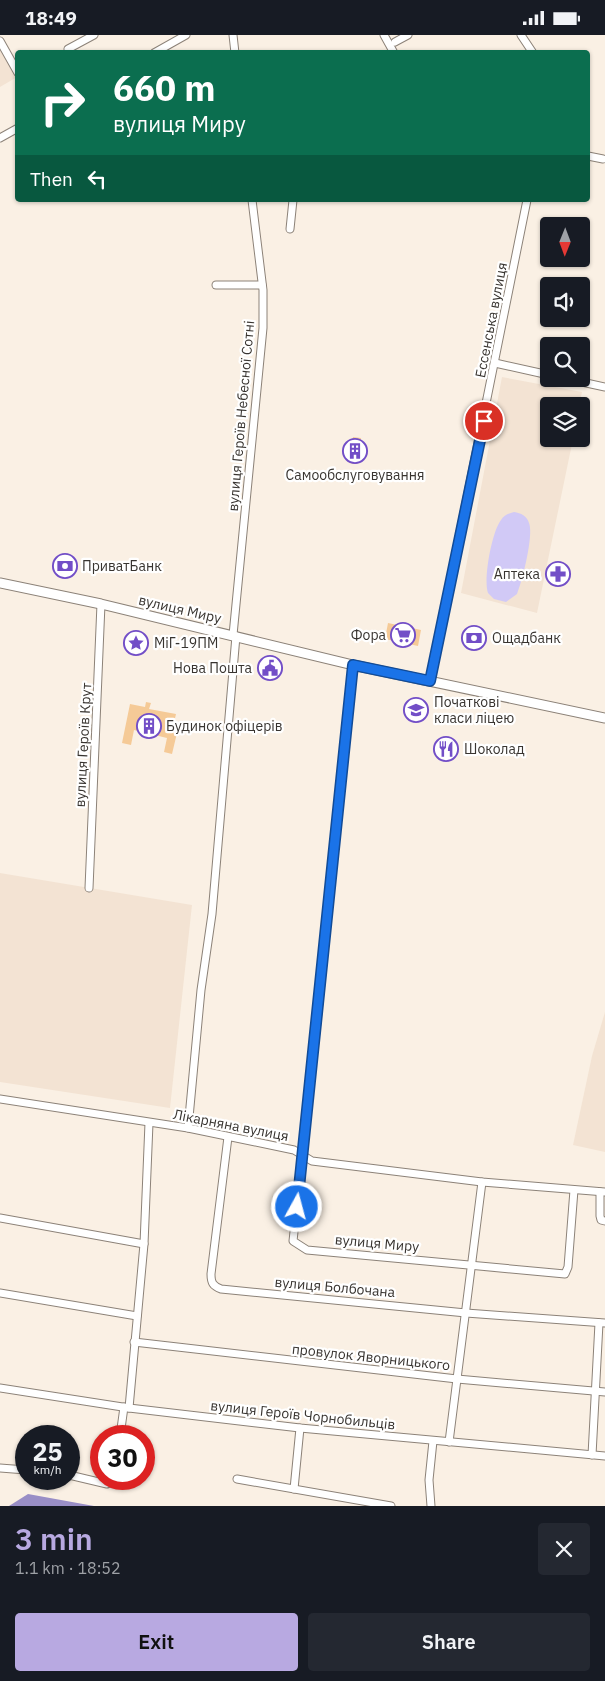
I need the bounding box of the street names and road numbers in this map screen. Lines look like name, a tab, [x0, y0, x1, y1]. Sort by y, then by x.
street label: Ессенська вулиця	[471, 261, 511, 379]
street label: вулиця Героїв Небесної Сотні	[224, 320, 258, 512]
street label: вулиця Миру	[137, 591, 223, 627]
street label: вулиця Героїв Крут	[71, 682, 95, 808]
street label: Лікарняна вулиця	[172, 1105, 290, 1145]
street label: вулиця Миру	[334, 1230, 420, 1256]
street label: вулиця Болбочана	[274, 1273, 396, 1301]
street label: провулок Яворницького	[291, 1340, 451, 1374]
street label: вулиця Героїв Чорнобильців	[210, 1396, 396, 1434]

